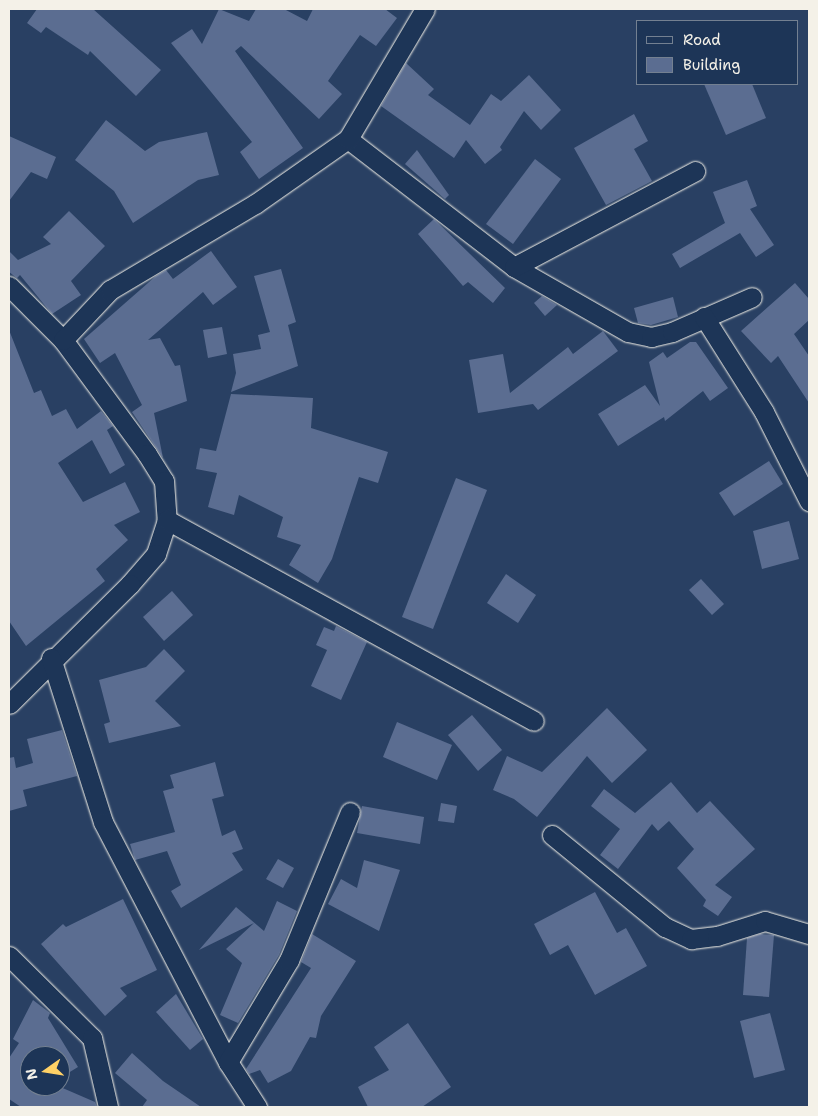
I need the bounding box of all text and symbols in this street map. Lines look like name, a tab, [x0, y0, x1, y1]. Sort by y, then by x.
legend	[636, 20, 798, 85]
text: Road	[683, 30, 721, 50]
text: Building	[683, 55, 740, 75]
north arrow	[20, 1046, 70, 1096]
text: N	[21, 1067, 41, 1082]

